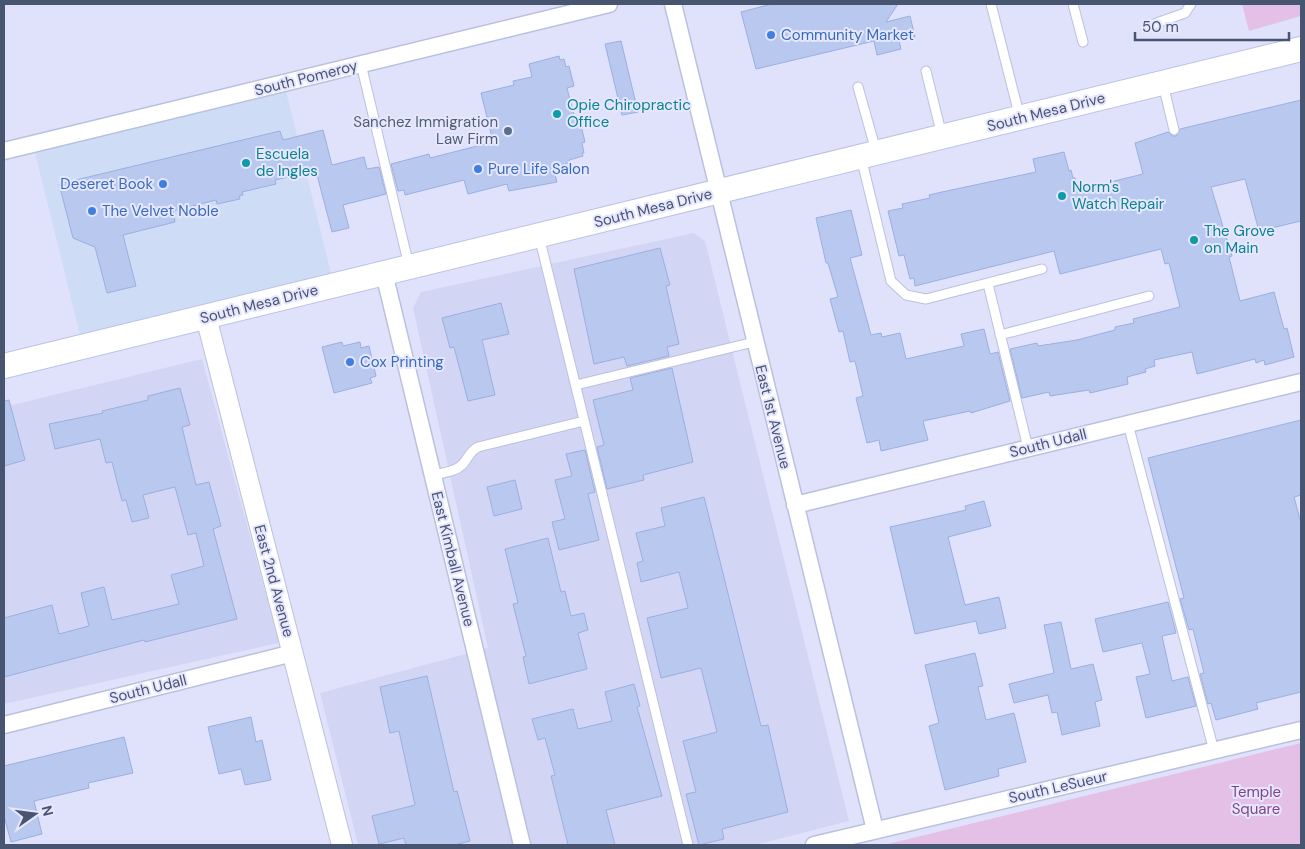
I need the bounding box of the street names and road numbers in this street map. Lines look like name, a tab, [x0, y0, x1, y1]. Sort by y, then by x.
street label: South Pomeroy	[252, 55, 360, 100]
street label: South Mesa Drive	[985, 88, 1107, 136]
street label: South Mesa Drive	[592, 184, 714, 232]
street label: South Mesa Drive	[198, 280, 320, 328]
street label: East 1st Avenue	[750, 363, 796, 471]
street label: South Udall	[1007, 424, 1089, 462]
street label: East Kimball Avenue	[427, 489, 479, 629]
street label: East 2nd Avenue	[249, 523, 299, 639]
street label: South Udall	[107, 670, 189, 708]
street label: South LeSueur	[1007, 766, 1110, 808]

